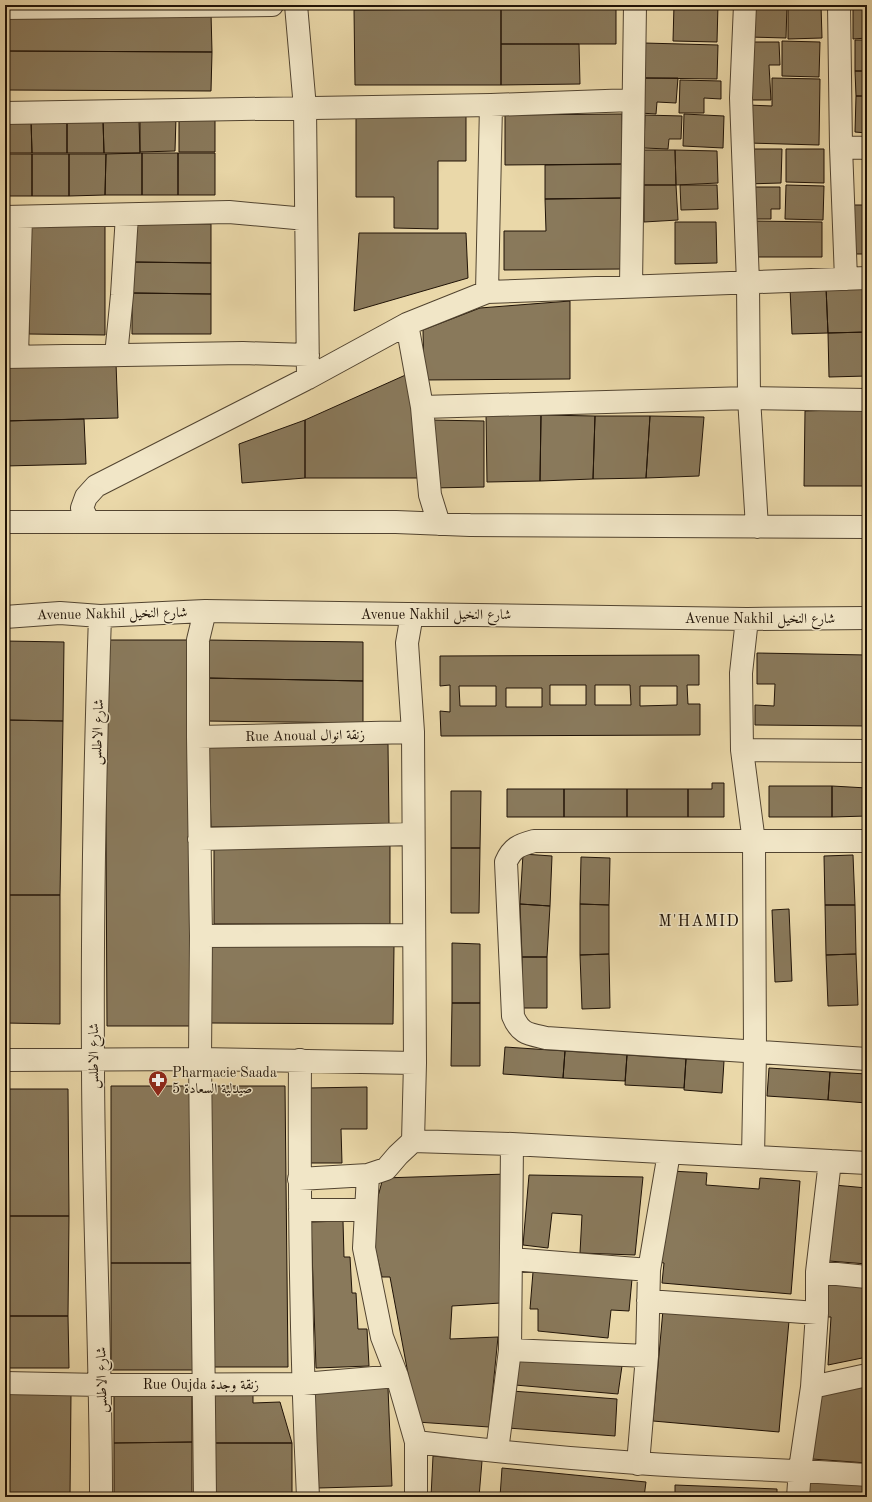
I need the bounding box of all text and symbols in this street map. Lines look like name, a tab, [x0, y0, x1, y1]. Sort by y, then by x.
street label: Avenue Nakhil شارع النخيل	[37, 606, 188, 626]
street label: Avenue Nakhil شارع النخيل	[361, 608, 511, 626]
street label: Avenue Nakhil شارع النخيل	[685, 612, 835, 630]
street label: شارع الاطلس	[90, 699, 110, 765]
street label: Rue Anoual زنقة انوال	[245, 728, 365, 745]
district label: M'HAMID	[658, 914, 740, 930]
street label: شارع الاطلس	[87, 1023, 105, 1089]
place label: Pharmacie Saada 5 صيدلية السعادة	[172, 1066, 277, 1097]
pharmacy icon: Pharmacie Saada 5 صيدلية السعادة	[147, 1069, 169, 1097]
street label: شارع الاطلس	[94, 1347, 114, 1413]
street label: Rue Oujda زنقة وجدة	[143, 1378, 259, 1393]

